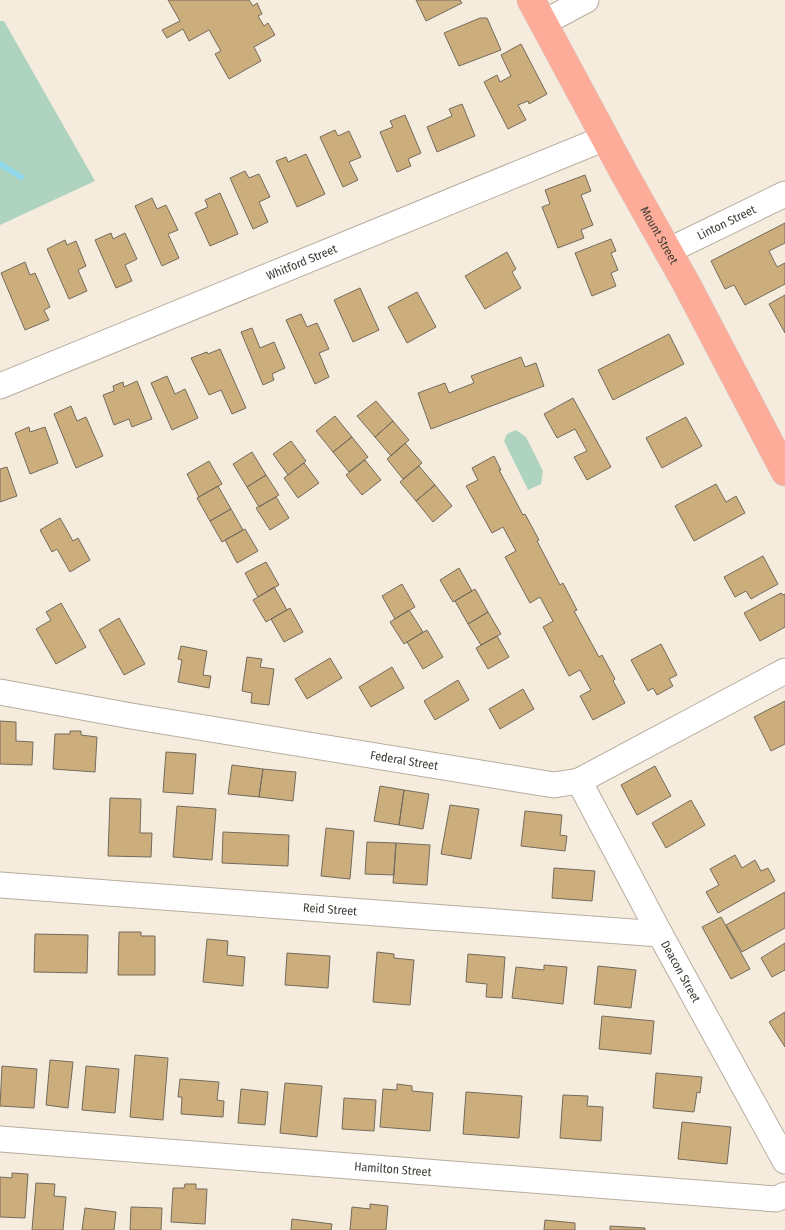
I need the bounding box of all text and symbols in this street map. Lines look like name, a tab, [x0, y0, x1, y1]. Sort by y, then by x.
street label: Linton Street	[695, 202, 758, 243]
street label: Mount Street	[637, 204, 681, 267]
street label: Whitford Street	[264, 242, 339, 283]
street label: Federal Street	[369, 748, 439, 773]
street label: Reid Street	[303, 901, 358, 918]
street label: Deacon Street	[658, 938, 703, 1005]
street label: Hamilton Street	[354, 1159, 432, 1179]

